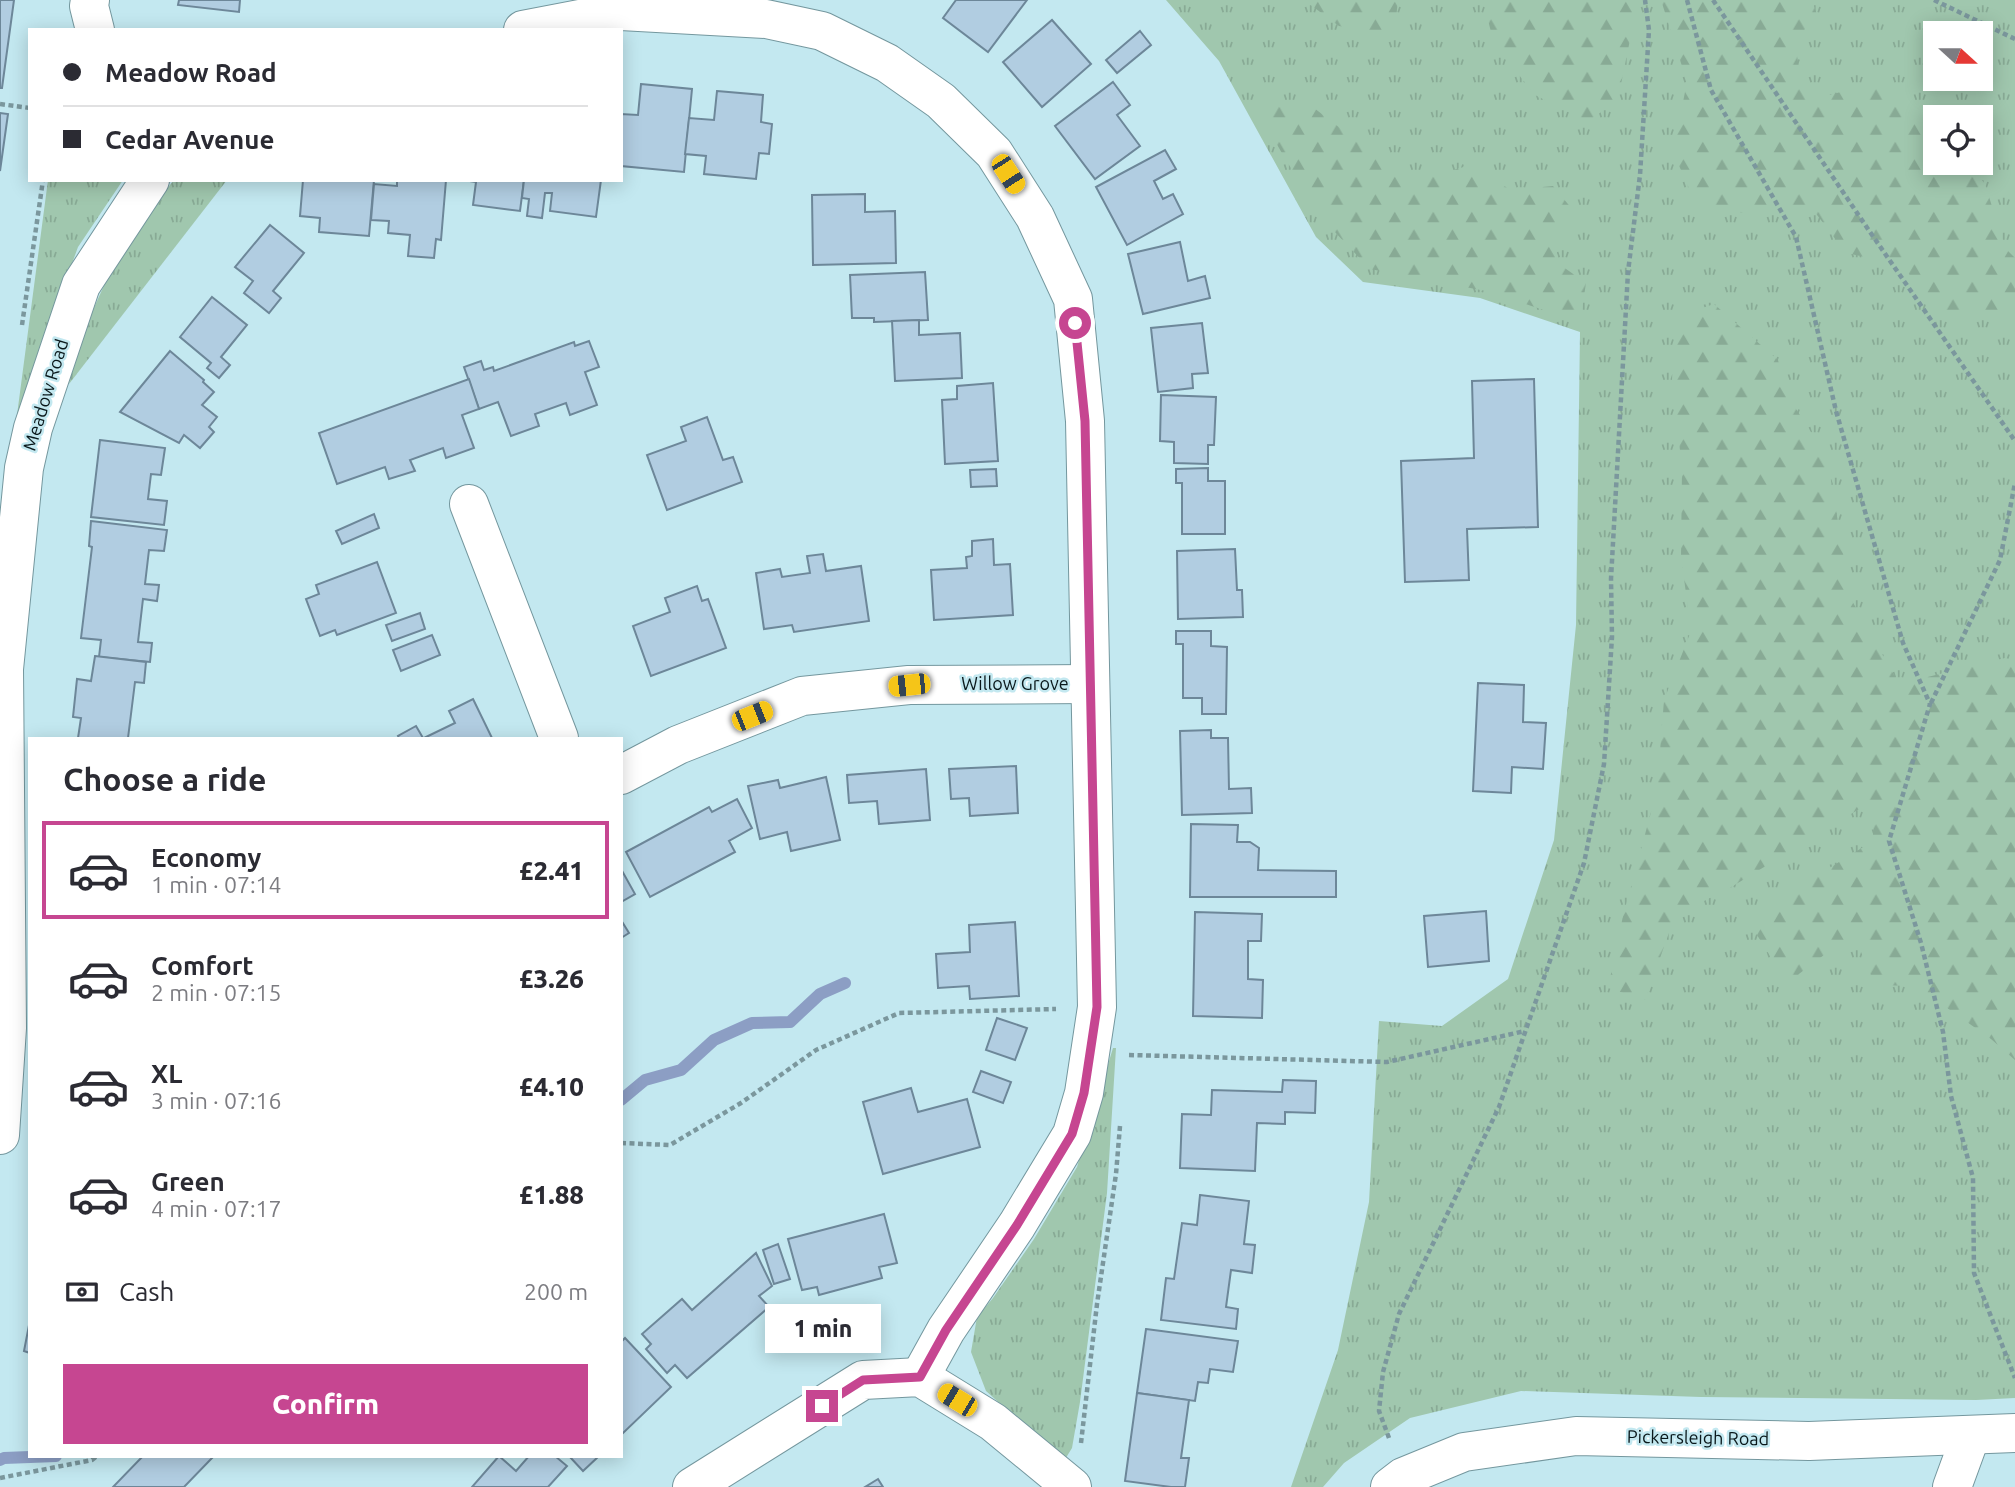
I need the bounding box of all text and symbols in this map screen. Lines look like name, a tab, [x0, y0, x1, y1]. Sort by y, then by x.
north arrow	[1923, 21, 1993, 91]
map controls	[1923, 21, 1993, 175]
text: Meadow Road	[105, 58, 277, 87]
button: locate	[1923, 105, 1993, 175]
text: Cedar Avenue	[105, 125, 274, 154]
car	[988, 151, 1029, 197]
route start	[1059, 307, 1091, 339]
street label: Meadow Road	[19, 337, 71, 453]
car	[888, 672, 931, 698]
street label: Willow Grove	[961, 673, 1069, 693]
car	[729, 698, 776, 734]
text: Choose a ride	[63, 761, 266, 797]
icon: car	[67, 839, 130, 902]
text: Economy	[151, 843, 261, 872]
text: £2.41	[519, 856, 584, 885]
text: 1 min · 07:14	[151, 872, 282, 897]
icon: car	[67, 947, 130, 1010]
text: Comfort	[151, 951, 254, 980]
text: £3.26	[519, 964, 584, 993]
text: 2 min · 07:15	[151, 980, 282, 1005]
icon: car	[67, 1055, 130, 1118]
text: XL	[151, 1059, 182, 1088]
text: £4.10	[519, 1072, 584, 1101]
text: 3 min · 07:16	[151, 1088, 282, 1113]
icon: car	[67, 1163, 130, 1226]
text: Green	[151, 1167, 225, 1196]
text: £1.88	[519, 1180, 584, 1209]
text: 4 min · 07:17	[151, 1196, 282, 1221]
icon: cash	[63, 1273, 101, 1311]
text: Cash	[119, 1277, 174, 1306]
text: 200 m	[524, 1279, 588, 1304]
callout: 1 min	[764, 1304, 880, 1354]
text: 1 min	[794, 1316, 852, 1341]
button: Confirm	[63, 1364, 588, 1444]
car	[934, 1380, 981, 1420]
route end	[806, 1390, 838, 1422]
street label: Pickersleigh Road	[1627, 1426, 1769, 1448]

